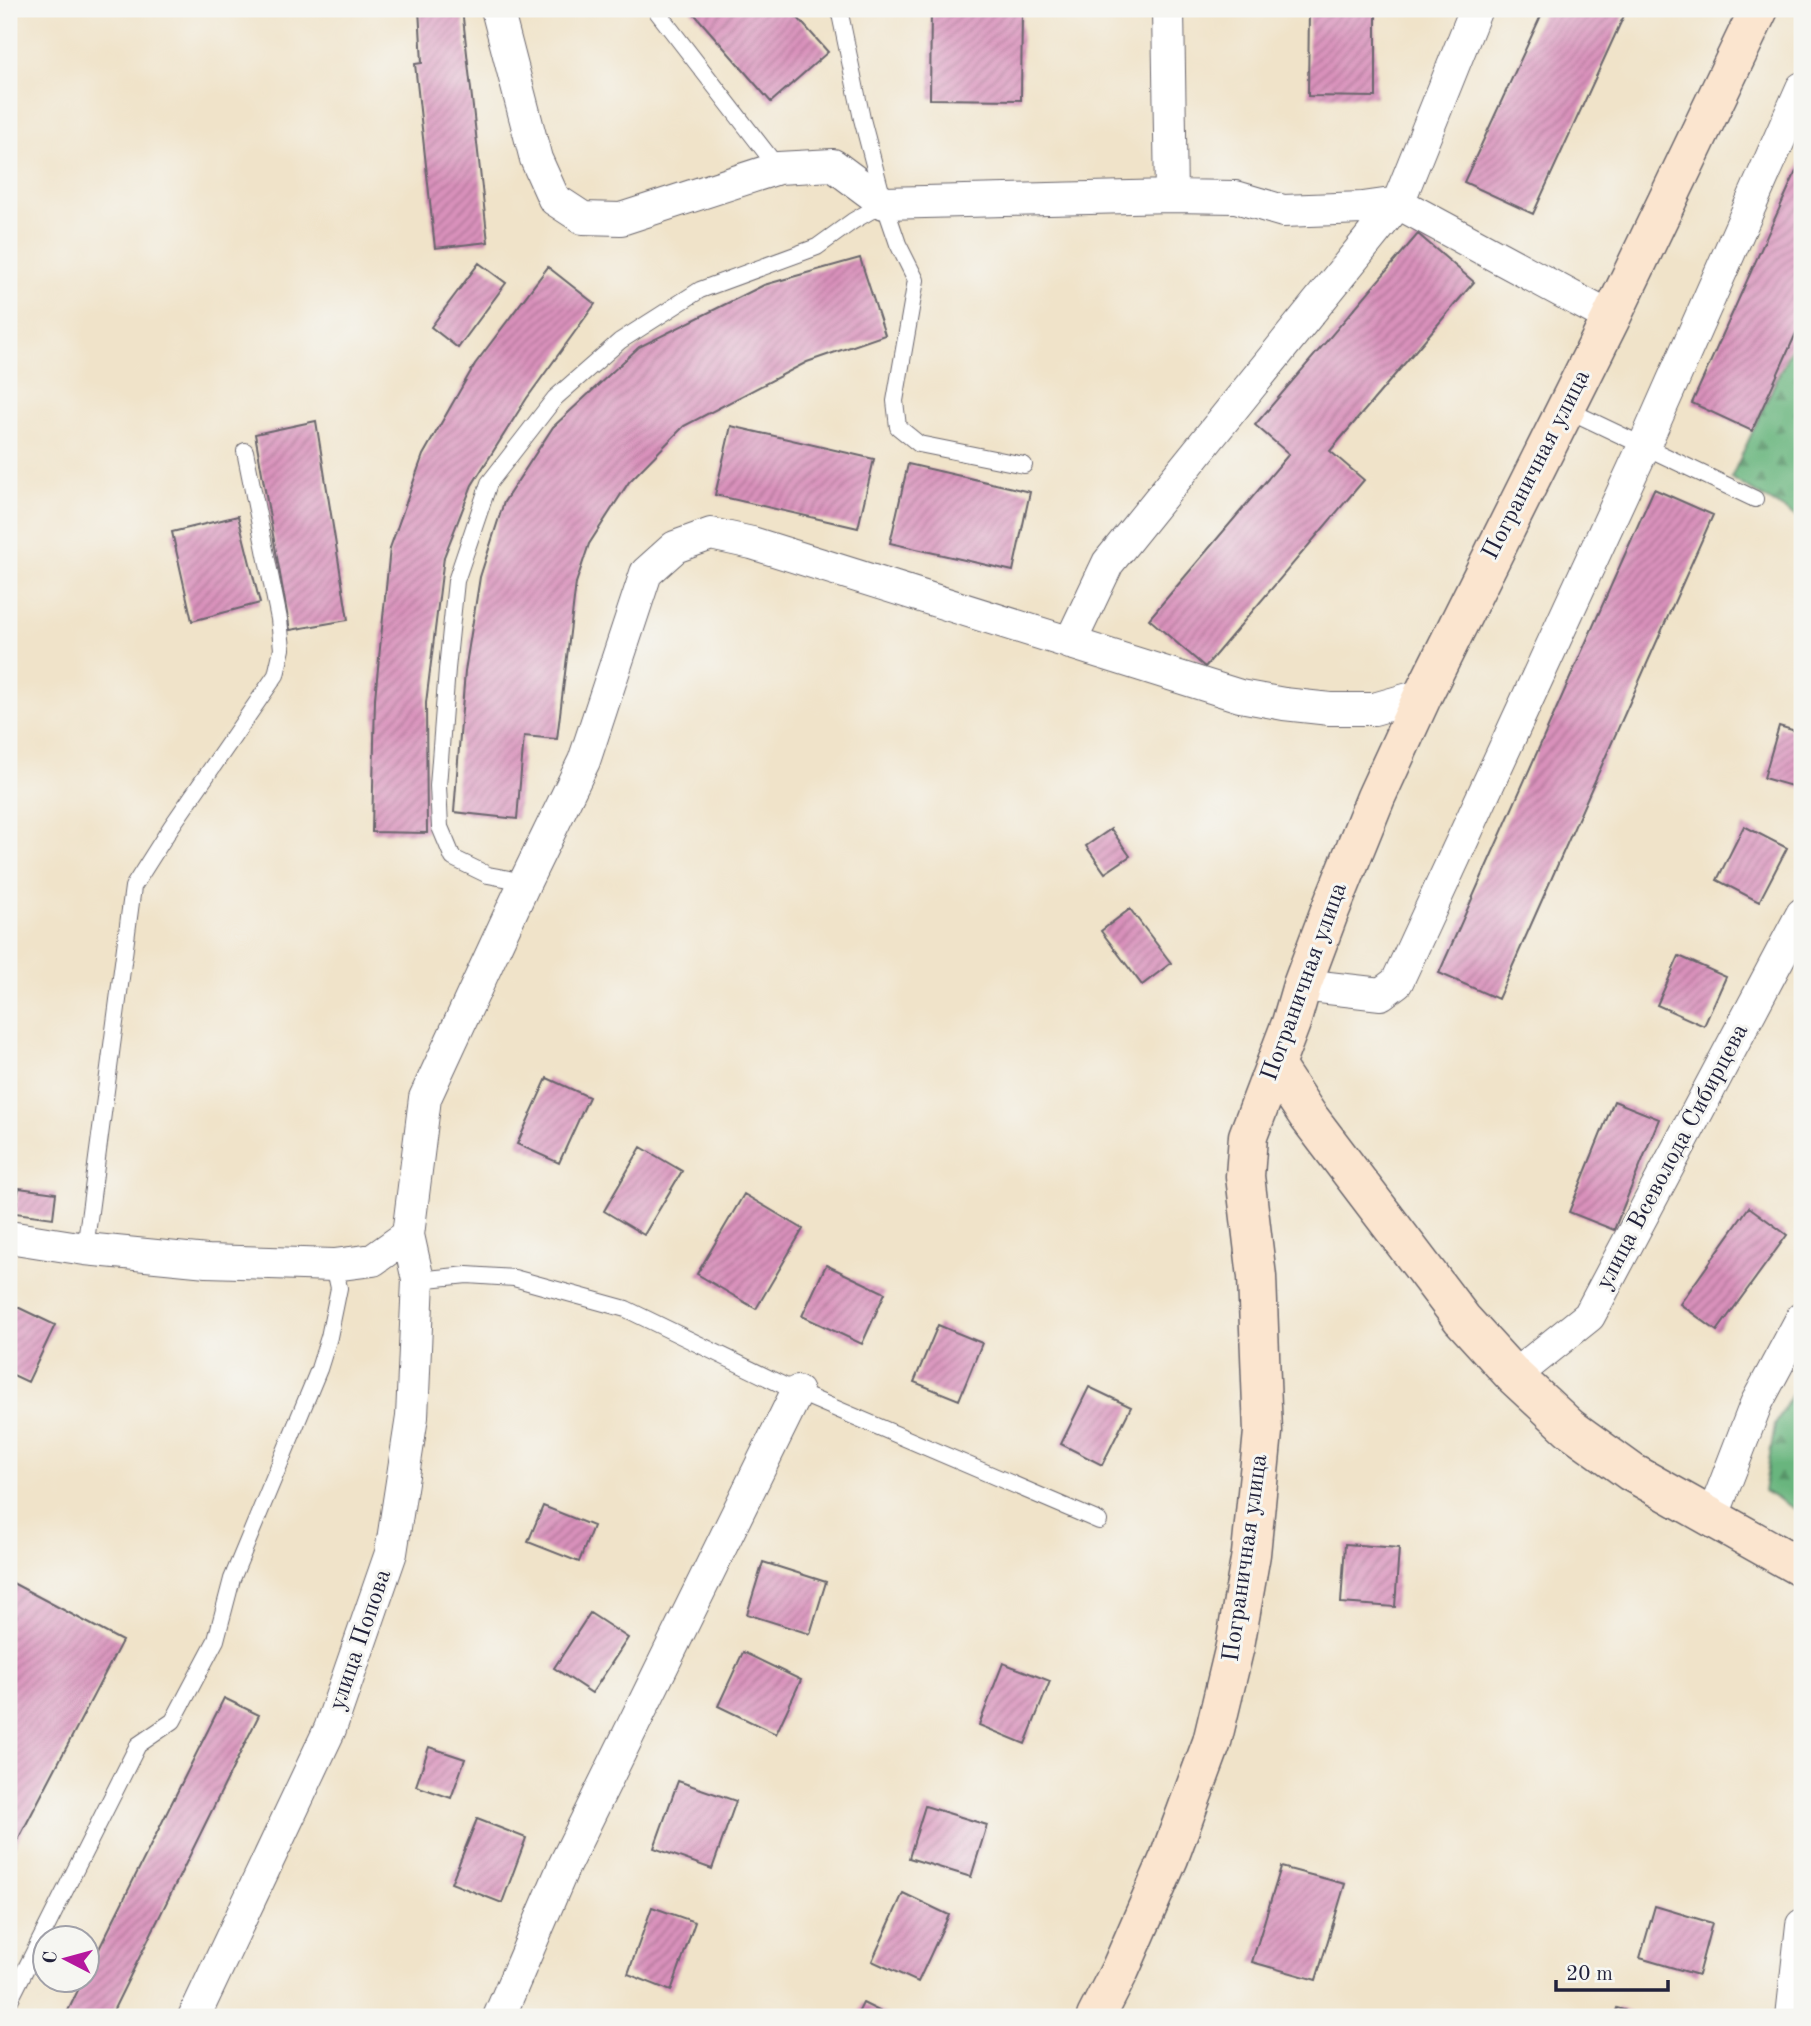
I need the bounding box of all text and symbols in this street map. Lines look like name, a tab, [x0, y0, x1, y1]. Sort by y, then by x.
street label: Пограничная улица	[1479, 366, 1595, 564]
street label: Пограничная улица	[1258, 879, 1352, 1084]
street label: улица Всеволода Сибирцева	[1593, 1020, 1753, 1294]
street label: Пограничная улица	[1220, 1453, 1272, 1663]
street label: улица Попова	[326, 1566, 396, 1714]
north arrow	[32, 1924, 102, 1994]
scale bar	[1556, 1949, 1668, 1993]
text: С	[41, 1950, 62, 1965]
text: 20 m	[1566, 1964, 1613, 1985]

